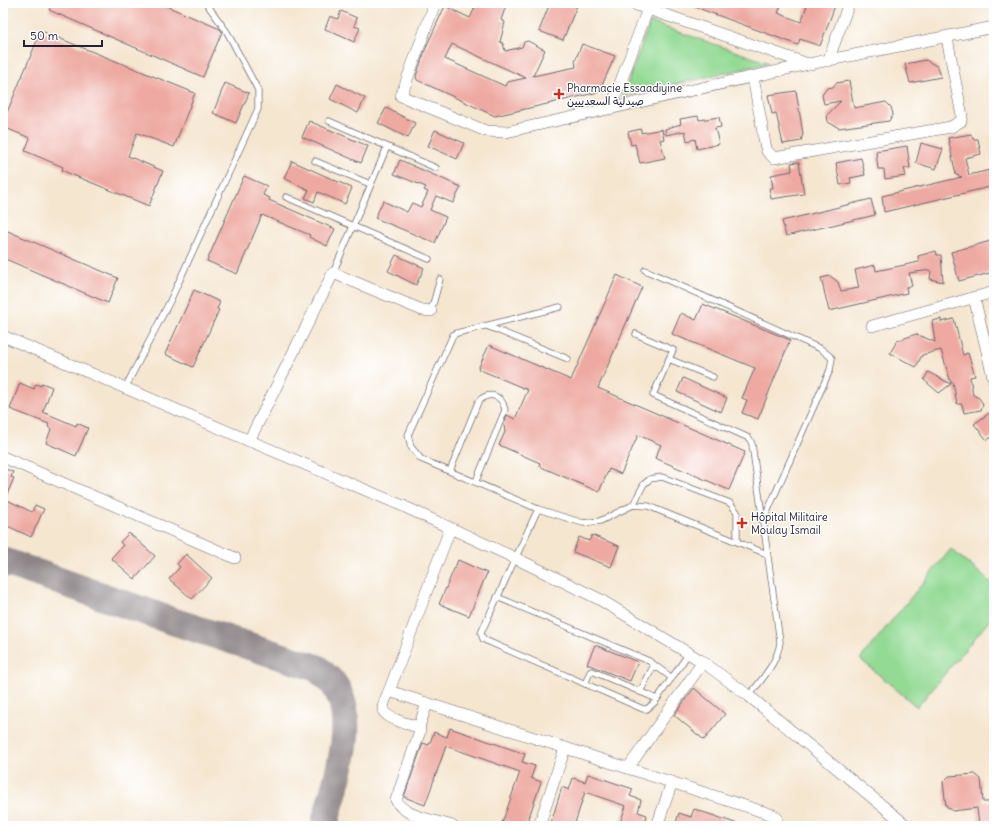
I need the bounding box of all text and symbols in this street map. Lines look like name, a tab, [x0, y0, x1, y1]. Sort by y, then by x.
scale bar	[24, 22, 102, 48]
text: 50 m	[30, 28, 59, 43]
place label: Pharmacie Essaadiyine صيدلية السعدييين	[567, 81, 682, 108]
marker: Pharmacie Essaadiyine صيدلية السعدييين	[554, 89, 564, 99]
place label: Hôpital Militaire Moulay Ismail	[751, 510, 828, 537]
marker: Hôpital Militaire Moulay Ismail	[736, 517, 748, 529]

